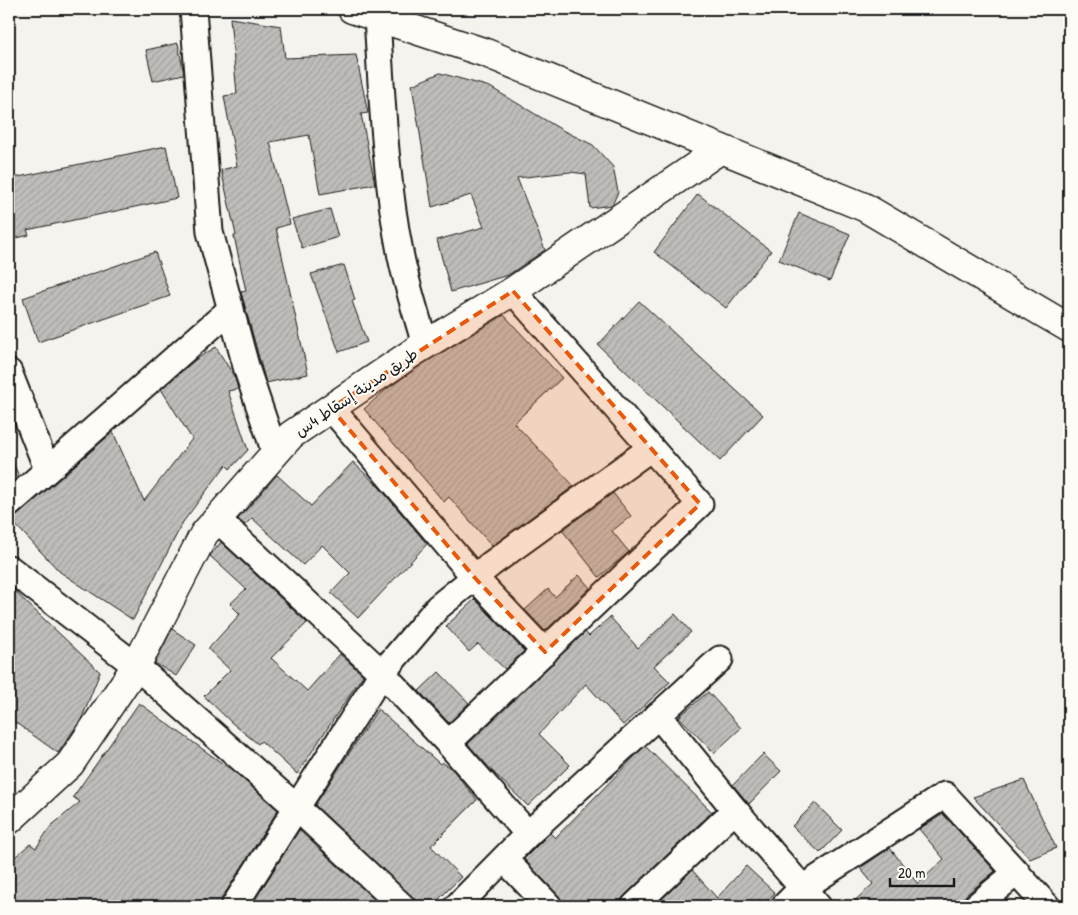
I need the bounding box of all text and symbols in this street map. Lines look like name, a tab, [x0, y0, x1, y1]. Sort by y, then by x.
street label: طريق مدينة إسقاط 4س	[290, 342, 422, 442]
scale bar	[890, 855, 954, 887]
text: 20 m	[898, 862, 925, 883]

